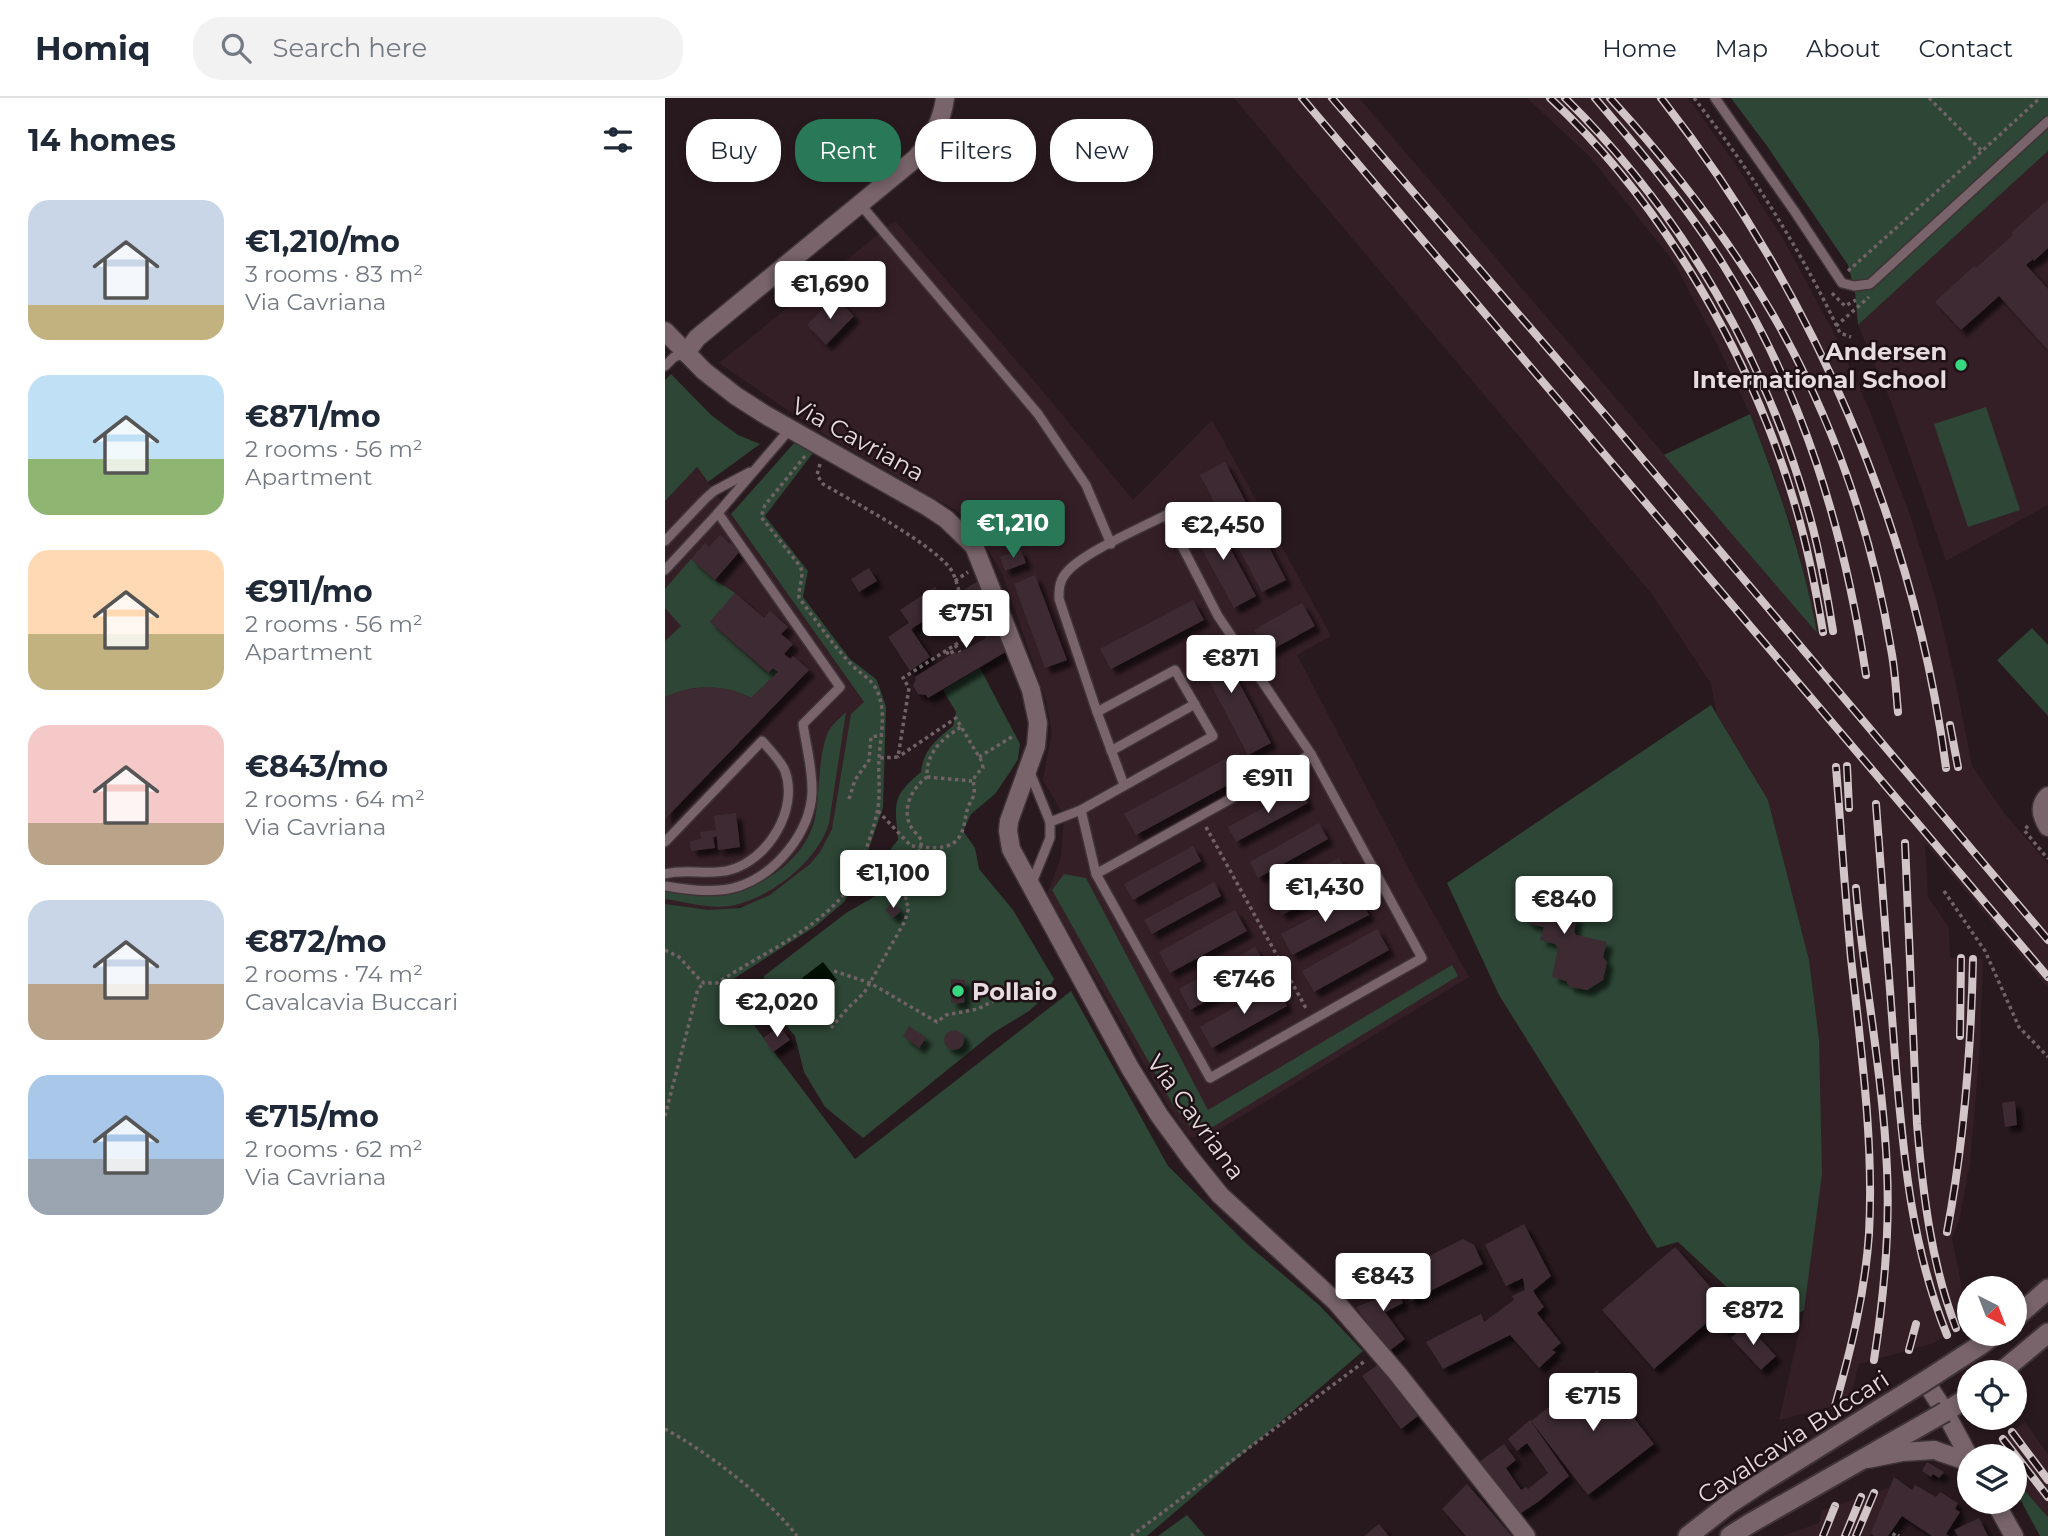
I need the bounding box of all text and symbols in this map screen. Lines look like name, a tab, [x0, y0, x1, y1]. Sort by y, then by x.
search box	[193, 17, 683, 80]
text: Homiq	[35, 28, 151, 68]
icon: search	[217, 29, 255, 67]
text: Search here	[273, 32, 427, 64]
text: Home	[1602, 34, 1677, 63]
text: Map	[1715, 34, 1768, 63]
text: About	[1806, 34, 1880, 63]
text: Contact	[1918, 34, 2013, 63]
chip: Buy	[686, 119, 781, 182]
chip: Rent	[795, 119, 901, 182]
chip: Filters	[915, 119, 1036, 182]
chip: New	[1050, 119, 1153, 182]
icon: filters	[599, 121, 637, 159]
text: 14 homes	[28, 122, 176, 159]
text: €1,210/mo	[245, 223, 400, 260]
icon: home	[84, 228, 168, 312]
text: 3 rooms · 83 m²	[245, 260, 423, 288]
pin: €1,690	[773, 262, 887, 321]
text: €1,690	[791, 270, 869, 298]
text: Via Cavriana	[245, 288, 386, 316]
place label: Andersen International School	[1692, 337, 1947, 394]
marker: Andersen International School	[1953, 357, 1969, 373]
street label: Via Cavriana	[786, 391, 930, 487]
text: €871/mo	[245, 398, 381, 435]
icon: home	[84, 403, 168, 487]
text: 2 rooms · 56 m²	[245, 435, 423, 463]
text: Apartment	[245, 463, 373, 491]
pin: €1,210	[956, 500, 1070, 560]
pin: €2,450	[1166, 503, 1280, 562]
text: €1,210	[977, 509, 1049, 537]
text: €2,450	[1181, 511, 1265, 539]
text: €911/mo	[245, 573, 373, 610]
icon: home	[84, 578, 168, 662]
pin: €751	[925, 590, 1007, 650]
text: €751	[938, 599, 994, 627]
text: 2 rooms · 56 m²	[245, 610, 423, 638]
pin: €871	[1190, 636, 1272, 695]
text: Apartment	[245, 638, 373, 666]
text: €871	[1202, 644, 1260, 672]
text: €843/mo	[245, 748, 388, 785]
icon: home	[84, 753, 168, 837]
pin: €911	[1227, 756, 1309, 815]
text: €911	[1242, 764, 1294, 792]
text: 2 rooms · 64 m²	[245, 785, 425, 813]
text: Via Cavriana	[245, 813, 386, 841]
pin: €1,100	[836, 850, 950, 910]
text: €1,100	[856, 859, 930, 887]
pin: €1,430	[1268, 864, 1382, 924]
text: €1,430	[1286, 873, 1364, 901]
pin: €840	[1523, 876, 1605, 936]
text: €840	[1531, 885, 1597, 913]
text: €872/mo	[245, 923, 386, 960]
icon: home	[84, 928, 168, 1012]
pin: €746	[1203, 956, 1285, 1016]
text: 2 rooms · 74 m²	[245, 960, 423, 988]
text: €746	[1213, 965, 1275, 993]
place label: Pollaio	[972, 977, 1057, 1006]
pin: €2,020	[720, 979, 834, 1039]
marker: Pollaio	[950, 983, 966, 999]
text: Cavalcavia Buccari	[245, 988, 458, 1016]
text: €2,020	[736, 988, 818, 1016]
street label: Via Cavriana	[1141, 1049, 1251, 1185]
text: €715/mo	[245, 1098, 379, 1135]
icon: home	[84, 1103, 168, 1187]
text: 2 rooms · 62 m²	[245, 1135, 423, 1163]
text: Via Cavriana	[245, 1163, 386, 1191]
pin: €843	[1342, 1254, 1424, 1313]
text: €843	[1352, 1262, 1414, 1290]
north arrow	[1957, 1276, 2027, 1346]
map controls	[1957, 1276, 2027, 1514]
pin: €872	[1712, 1288, 1794, 1347]
text: €872	[1722, 1296, 1784, 1324]
button: locate	[1957, 1360, 2027, 1430]
street label: Cavalcavia Buccari	[1692, 1364, 1894, 1510]
pin: €715	[1552, 1374, 1634, 1433]
text: €715	[1565, 1382, 1621, 1410]
button: layers	[1957, 1444, 2027, 1514]

